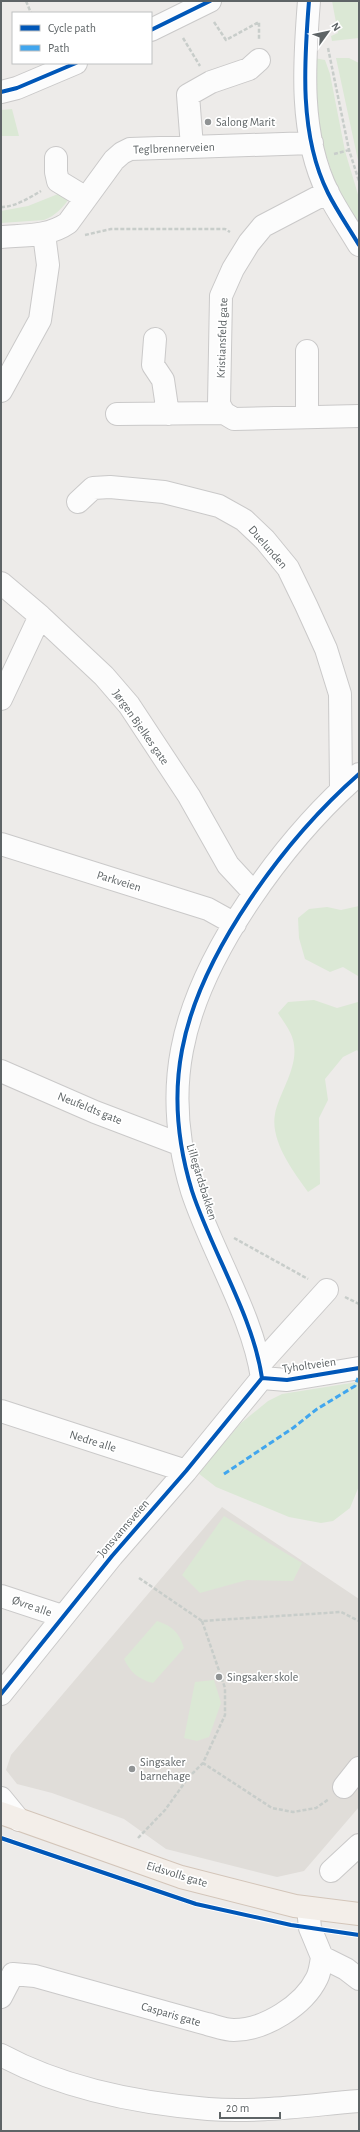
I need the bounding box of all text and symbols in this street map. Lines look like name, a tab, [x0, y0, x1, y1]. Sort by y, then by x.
legend	[12, 12, 152, 64]
north arrow	[308, 12, 348, 52]
text: N	[329, 21, 343, 33]
text: Cycle path	[48, 22, 96, 35]
text: Path	[48, 42, 70, 54]
place label: Salong Marit	[216, 116, 275, 128]
marker: Salong Marit	[203, 117, 213, 127]
street label: Teglbrennerveien	[133, 141, 215, 155]
street label: Kristiansfeld gate	[215, 297, 229, 379]
street label: Duelunden	[246, 523, 290, 571]
street label: Jørgen Bjelkes gate	[110, 687, 171, 767]
street label: Parkveien	[95, 869, 143, 893]
street label: Neufeldts gate	[56, 1090, 124, 1126]
street label: Lillegårdsbakken	[185, 1142, 219, 1222]
street label: Tyholtveien	[281, 1355, 337, 1376]
street label: Nedre alle	[68, 1428, 118, 1454]
street label: Jonsvannsveien	[95, 1497, 151, 1559]
street label: Øvre alle	[11, 1594, 53, 1618]
place label: Singsaker skole	[227, 1671, 298, 1683]
marker: Singsaker skole	[214, 1672, 224, 1682]
place label: Singsaker barnehage	[140, 1756, 190, 1782]
marker: Singsaker barnehage	[127, 1764, 137, 1774]
street label: Eidsvolls gate	[145, 1859, 209, 1889]
street label: Casparis gate	[140, 2000, 202, 2028]
scale bar	[220, 2094, 280, 2120]
text: 20 m	[226, 2102, 249, 2114]

